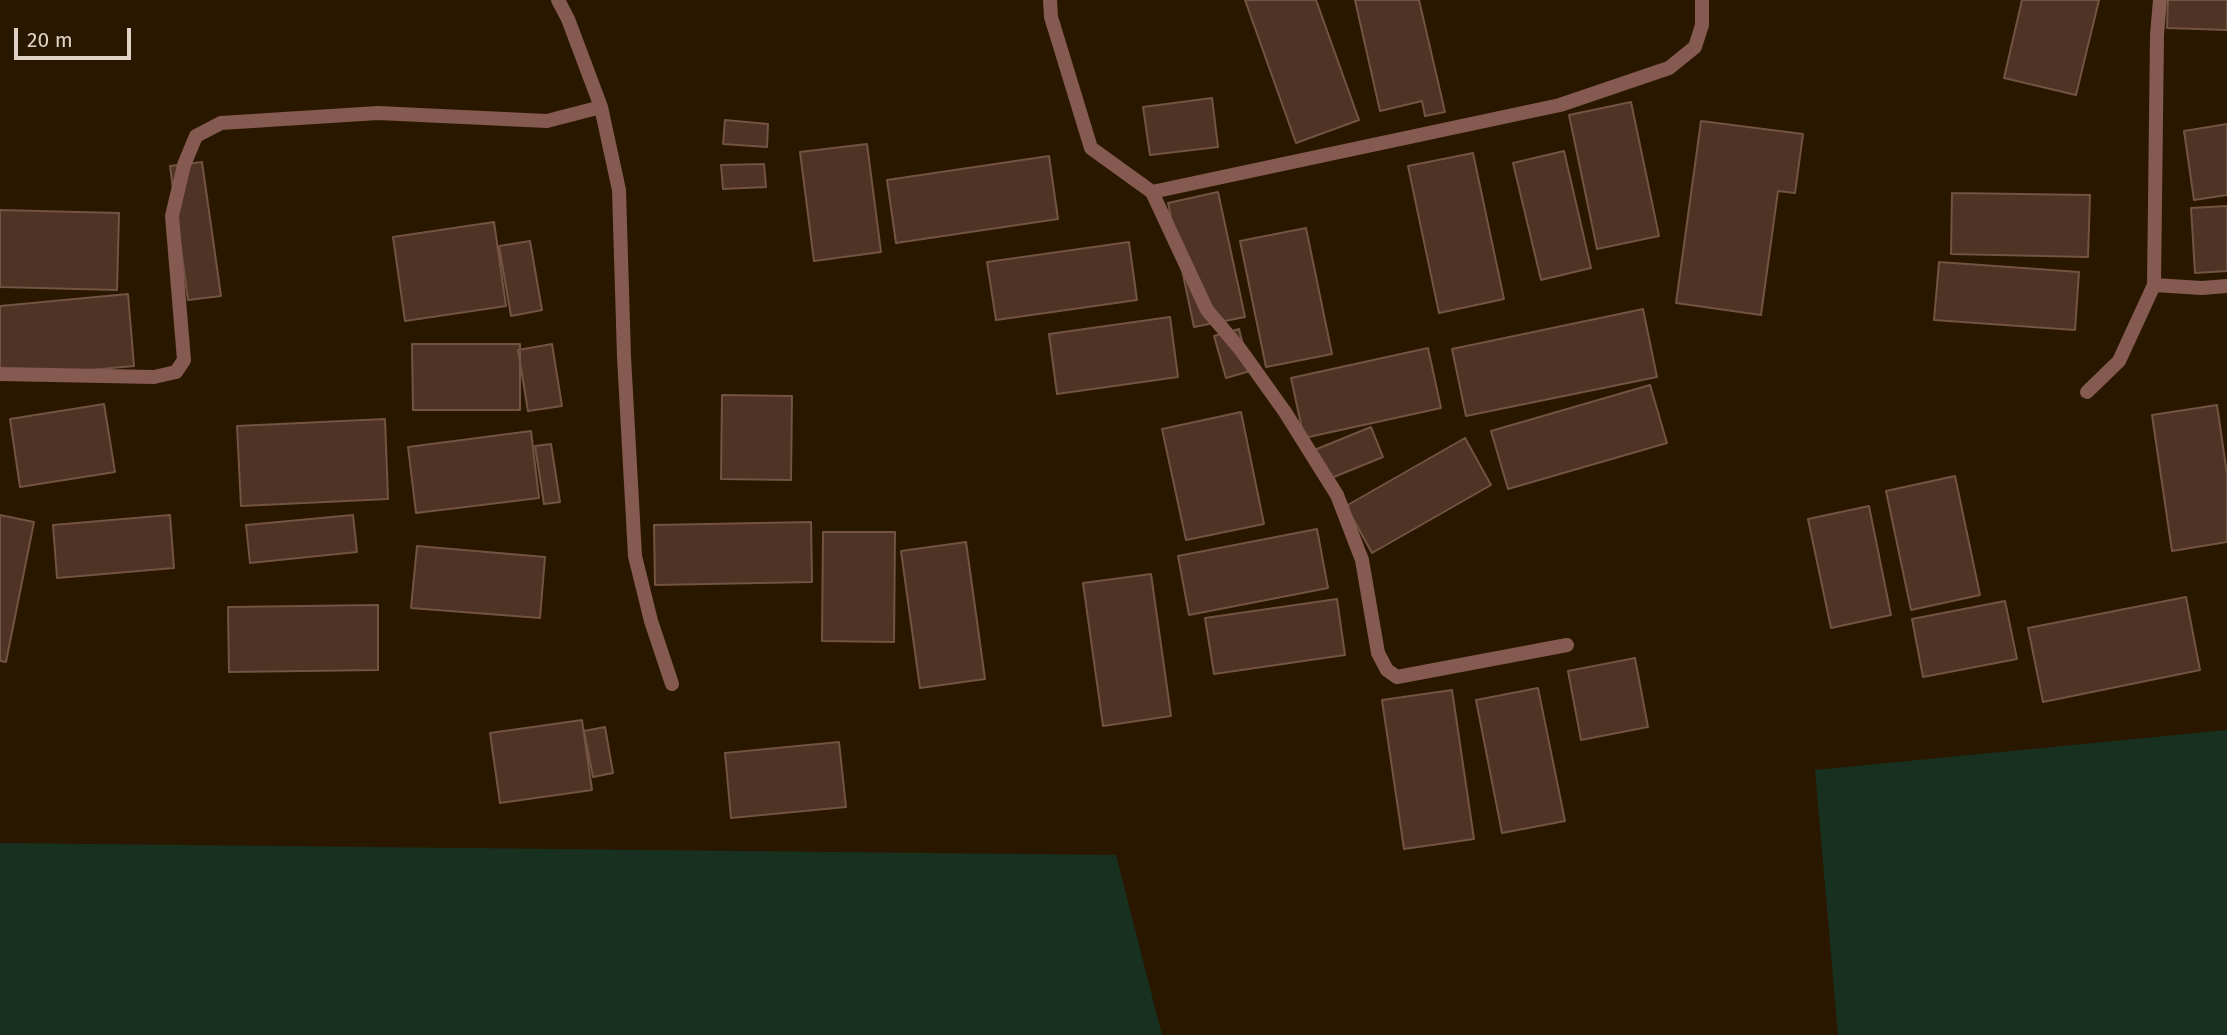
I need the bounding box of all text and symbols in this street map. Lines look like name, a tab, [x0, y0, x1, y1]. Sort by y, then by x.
scale bar	[18, 14, 135, 58]
text: 20 m	[27, 27, 73, 53]

